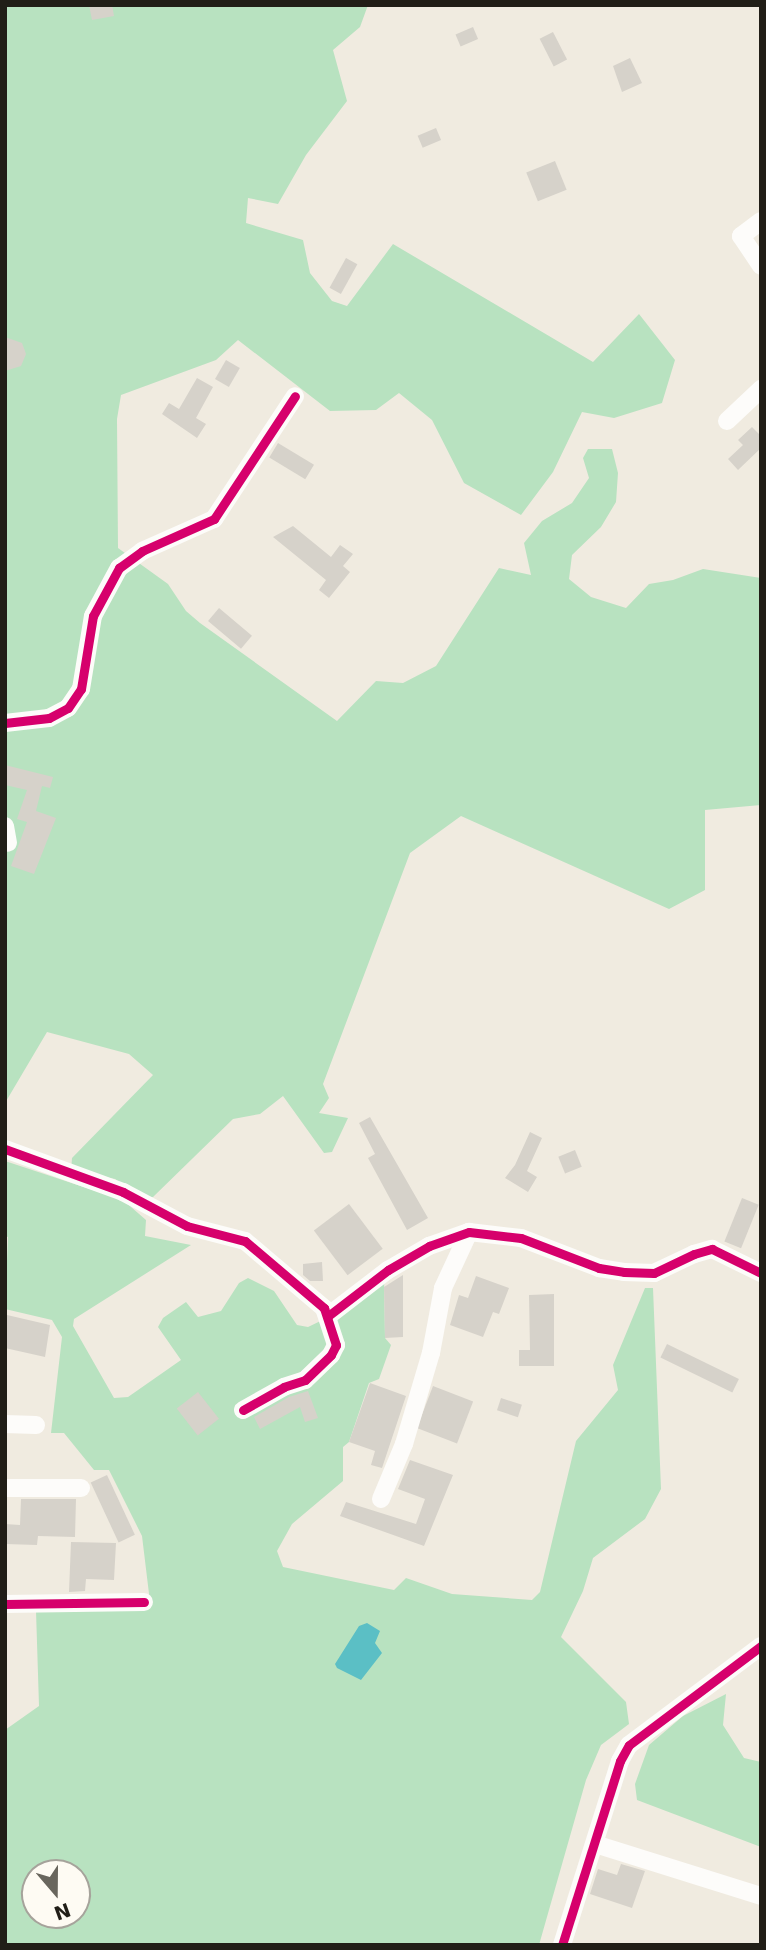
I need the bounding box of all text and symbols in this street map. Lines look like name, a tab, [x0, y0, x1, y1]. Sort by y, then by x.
north arrow	[21, 1859, 91, 1929]
text: N	[51, 1899, 74, 1925]

